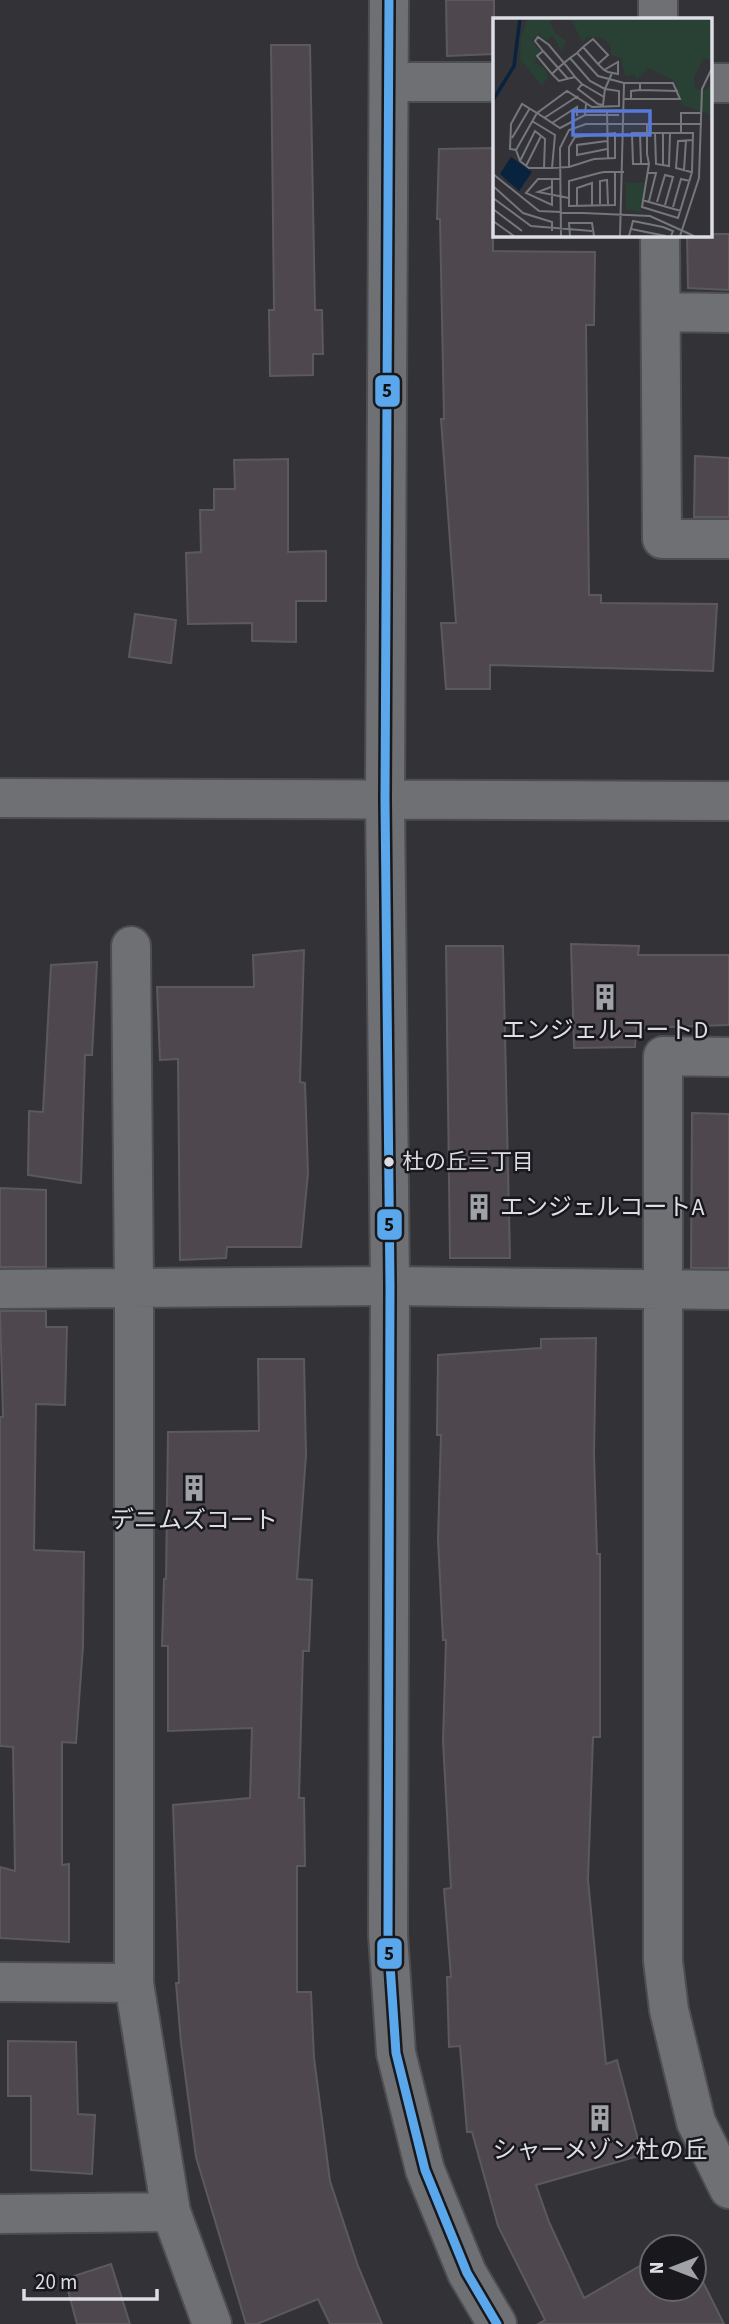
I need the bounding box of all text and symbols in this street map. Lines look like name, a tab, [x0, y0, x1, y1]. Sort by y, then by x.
inset map	[493, 18, 712, 236]
line badge: 5	[374, 374, 401, 408]
text: 5	[382, 378, 392, 405]
building icon: エンジェルコートD	[590, 982, 620, 1012]
place label: エンジェルコートD	[502, 1013, 708, 1048]
place label: 杜の丘三丁目	[402, 1146, 534, 1178]
marker: 杜の丘三丁目	[382, 1155, 396, 1169]
place label: エンジェルコートA	[500, 1190, 705, 1225]
building icon: エンジェルコートA	[464, 1192, 494, 1222]
line badge: 5	[376, 1208, 403, 1241]
text: 5	[384, 1212, 394, 1239]
building icon: デニムズコート	[179, 1473, 209, 1503]
place label: デニムズコート	[110, 1503, 278, 1538]
line badge: 5	[376, 1937, 403, 1970]
text: 5	[384, 1941, 394, 1968]
building icon: シャーメゾン杜の丘	[585, 2103, 615, 2133]
place label: シャーメゾン杜の丘	[492, 2133, 708, 2168]
north arrow	[638, 2233, 708, 2303]
scale bar	[24, 2258, 158, 2302]
text: N	[644, 2262, 671, 2274]
text: 20 m	[35, 2267, 77, 2297]

